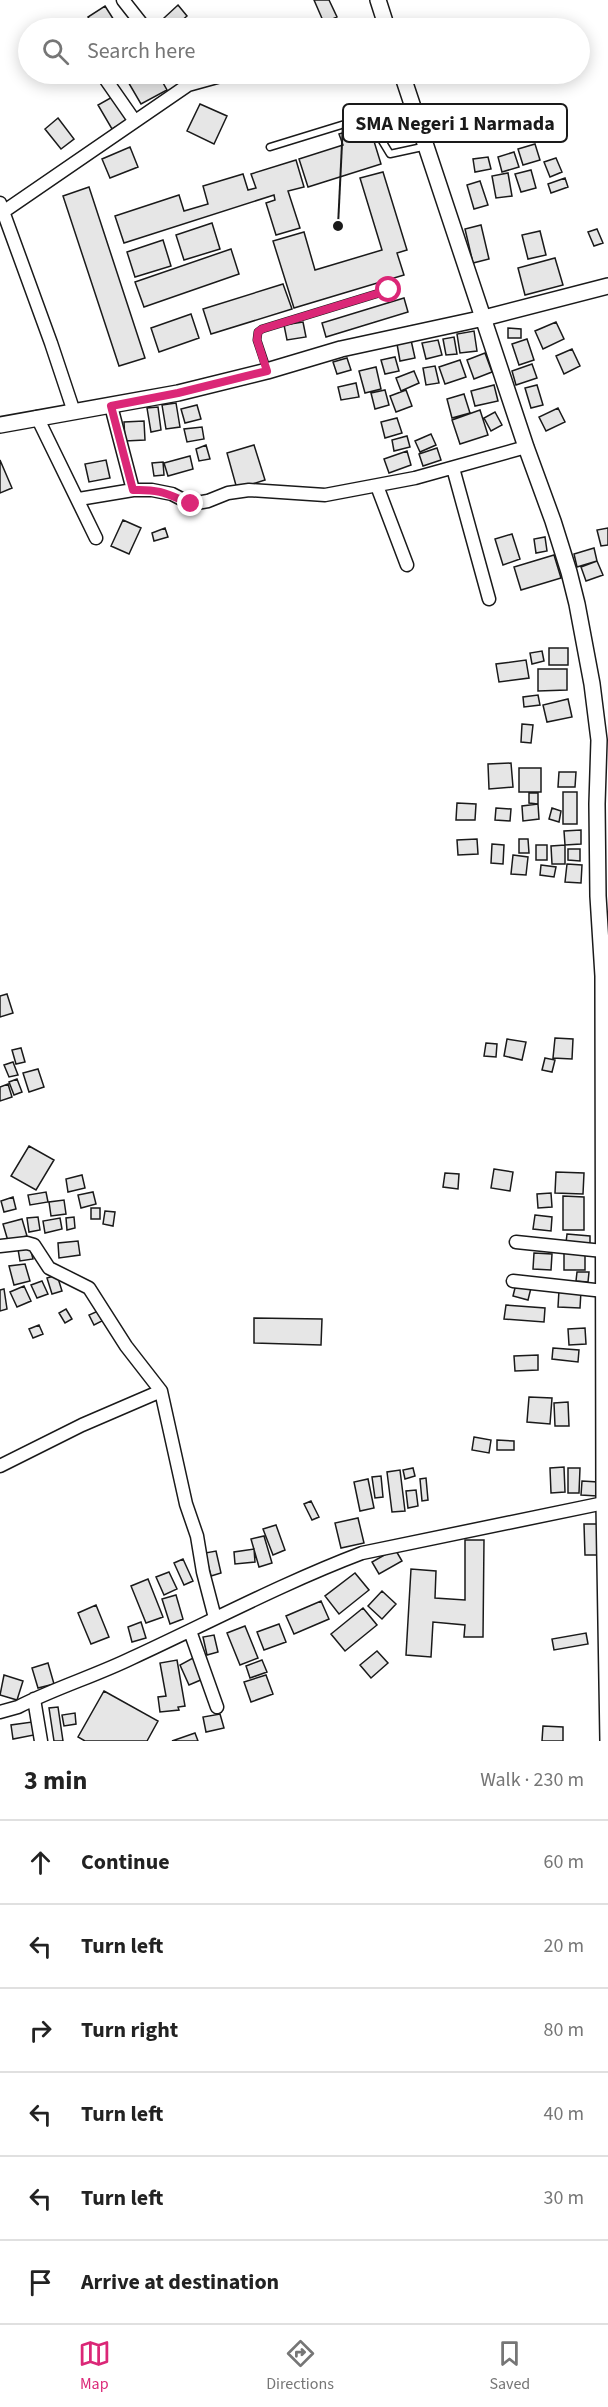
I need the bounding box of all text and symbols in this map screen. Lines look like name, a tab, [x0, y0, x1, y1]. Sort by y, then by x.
search box	[18, 18, 590, 84]
icon: search	[39, 35, 72, 68]
text: Search here	[87, 35, 195, 67]
callout: SMA Negeri 1 Narmada	[343, 104, 567, 142]
text: SMA Negeri 1 Narmada	[355, 110, 555, 138]
route start	[375, 276, 401, 302]
route end	[177, 490, 203, 516]
text: 3 min	[24, 1762, 87, 1799]
text: Walk · 230 m	[480, 1766, 584, 1794]
icon: ahead	[24, 1846, 57, 1879]
text: Continue	[81, 1846, 170, 1878]
text: 60 m	[544, 1848, 584, 1876]
icon: left	[24, 1930, 57, 1963]
text: Turn left	[81, 1930, 163, 1962]
text: 20 m	[544, 1932, 584, 1960]
icon: right	[24, 2014, 57, 2047]
text: Turn right	[81, 2014, 178, 2046]
text: 80 m	[544, 2016, 584, 2044]
icon: left	[24, 2098, 57, 2131]
text: Turn left	[81, 2098, 163, 2130]
text: 40 m	[544, 2100, 584, 2128]
icon: left	[24, 2182, 57, 2215]
text: Turn left	[81, 2182, 163, 2214]
text: 30 m	[544, 2184, 584, 2212]
icon: arrive	[24, 2266, 57, 2299]
text: Arrive at destination	[81, 2266, 279, 2298]
tab: Map	[78, 2337, 111, 2395]
tab: Directions	[266, 2337, 334, 2395]
tab: Saved	[489, 2337, 530, 2395]

